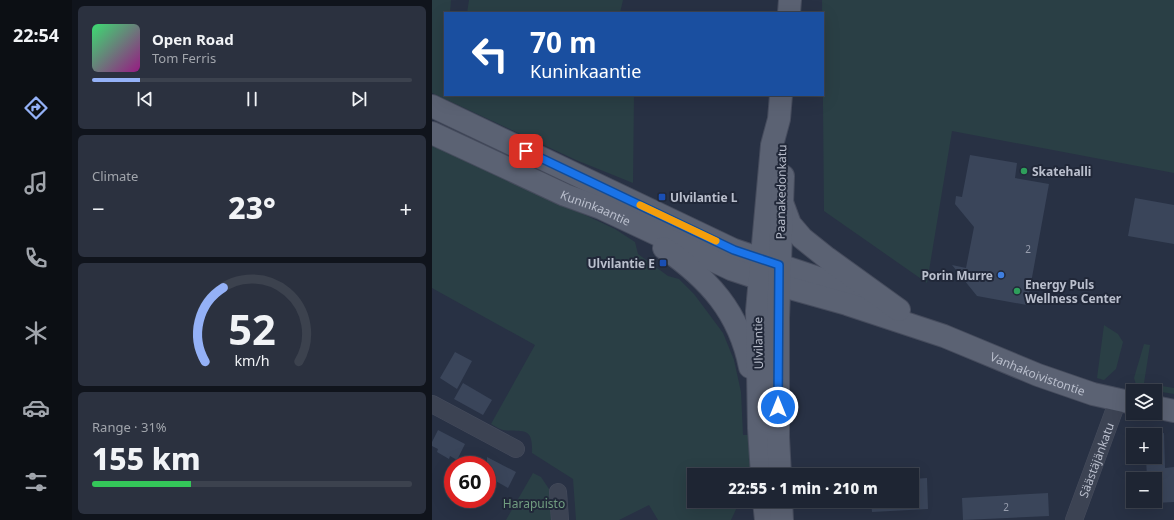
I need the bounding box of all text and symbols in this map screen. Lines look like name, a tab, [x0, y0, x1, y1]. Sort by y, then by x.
text: 22:54	[13, 23, 59, 47]
text: 70 m	[530, 23, 597, 61]
icon: left	[464, 28, 516, 80]
text: Open Road	[152, 29, 234, 49]
text: Tom Ferris	[152, 49, 216, 67]
text: Kuninkaantie	[530, 59, 641, 83]
icon: previous	[134, 88, 156, 110]
icon: pause	[241, 88, 263, 110]
icon: next	[348, 88, 370, 110]
icon: directions	[22, 94, 50, 122]
pin	[509, 134, 543, 168]
icon: arrive	[515, 140, 537, 162]
street label: Paanakedonkatu	[772, 144, 790, 240]
place label: Skatehalli	[1032, 163, 1091, 180]
marker: Skatehalli	[1019, 166, 1029, 176]
text: Climate	[92, 167, 138, 185]
icon: music	[22, 169, 50, 197]
street label: Kuninkaantie	[558, 186, 634, 229]
text: 23°	[228, 187, 276, 228]
place label: Ulvilantie L	[670, 189, 738, 206]
marker: Ulvilantie L	[657, 192, 667, 202]
text: −	[92, 193, 105, 223]
text: +	[399, 193, 412, 223]
house number: 2	[1025, 242, 1031, 256]
icon: phone	[22, 244, 50, 272]
place label: Ulvilantie E	[588, 255, 655, 272]
marker: Ulvilantie E	[658, 258, 668, 268]
place label: Porin Murre	[921, 267, 993, 284]
marker: Porin Murre	[996, 270, 1006, 280]
place label: Energy Puls Wellness Center	[1025, 276, 1122, 307]
marker: Energy Puls Wellness Center	[1012, 286, 1022, 296]
text: 52	[228, 301, 276, 357]
street label: Ulvilantie	[749, 316, 767, 369]
icon: climate	[22, 319, 50, 347]
street label: Vanhakoivistontie	[988, 348, 1088, 399]
text: km/h	[234, 351, 270, 370]
map controls	[1126, 384, 1162, 508]
button: layers	[1126, 384, 1162, 420]
position arrow	[757, 386, 799, 428]
icon: car	[22, 394, 50, 422]
text: Range · 31%	[92, 418, 167, 436]
street label: Säästäjänkatu	[1074, 420, 1118, 500]
button: +	[1126, 428, 1162, 464]
text: 155 km	[92, 438, 201, 479]
speed limit sign: 60	[444, 456, 496, 508]
icon: filters	[22, 468, 50, 496]
button: −	[1126, 472, 1162, 508]
text: 22:55 · 1 min · 210 m	[728, 478, 878, 498]
park label: Harapuisto	[503, 495, 565, 512]
house number: 2	[1003, 500, 1009, 514]

